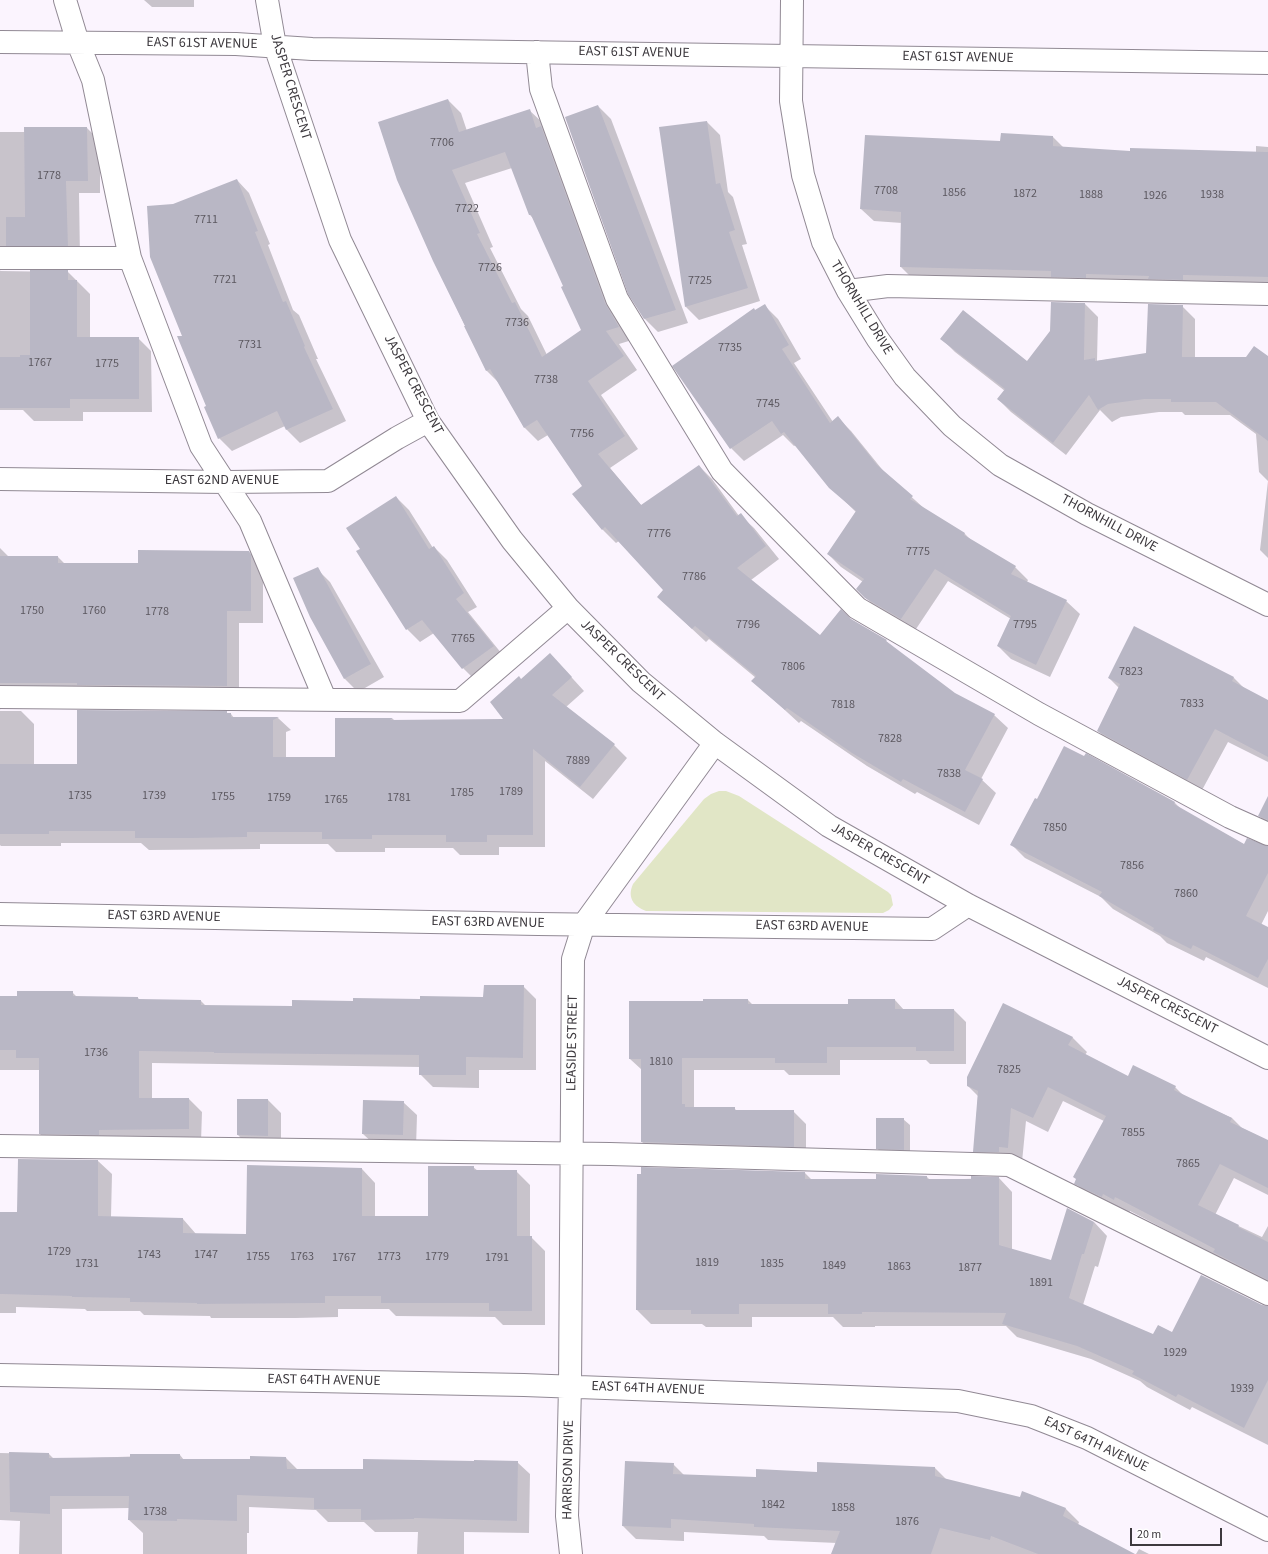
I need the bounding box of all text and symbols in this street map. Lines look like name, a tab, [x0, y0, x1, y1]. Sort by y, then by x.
street label: JASPER CRESCENT	[266, 32, 314, 142]
street label: EAST 61ST AVENUE	[146, 35, 258, 53]
street label: EAST 61ST AVENUE	[578, 44, 690, 62]
street label: EAST 61ST AVENUE	[902, 49, 1014, 67]
house number: 7706	[430, 136, 454, 150]
house number: 1778	[37, 169, 61, 183]
house number: 7708	[874, 184, 898, 198]
house number: 1856	[942, 186, 966, 200]
house number: 1872	[1013, 187, 1037, 201]
house number: 1888	[1079, 188, 1103, 202]
house number: 1938	[1200, 188, 1224, 202]
house number: 1926	[1143, 189, 1167, 203]
house number: 7722	[455, 202, 479, 216]
house number: 7711	[194, 213, 218, 227]
street label: THORNHILL DRIVE	[826, 258, 896, 358]
house number: 7726	[478, 261, 502, 275]
house number: 7721	[213, 273, 237, 287]
house number: 7725	[688, 274, 712, 288]
house number: 7736	[505, 316, 529, 330]
street label: JASPER CRESCENT	[380, 332, 446, 438]
house number: 7731	[238, 338, 262, 352]
house number: 7735	[718, 341, 742, 355]
house number: 1767	[28, 356, 52, 370]
house number: 1775	[95, 357, 119, 371]
house number: 7738	[534, 373, 558, 387]
house number: 7745	[756, 397, 780, 411]
house number: 7756	[570, 427, 594, 441]
street label: EAST 62ND AVENUE	[165, 473, 279, 489]
street label: THORNHILL DRIVE	[1058, 491, 1160, 557]
house number: 7776	[647, 527, 671, 541]
house number: 7775	[906, 545, 930, 559]
house number: 7786	[682, 570, 706, 584]
house number: 1750	[20, 604, 44, 618]
house number: 1760	[82, 604, 106, 618]
house number: 1778	[145, 605, 169, 619]
street label: JASPER CRESCENT	[576, 617, 668, 705]
house number: 7796	[736, 618, 760, 632]
house number: 7795	[1013, 618, 1037, 632]
house number: 7765	[451, 632, 475, 646]
house number: 7806	[781, 660, 805, 674]
house number: 7823	[1119, 665, 1143, 679]
house number: 7833	[1180, 697, 1204, 711]
house number: 7818	[831, 698, 855, 712]
house number: 7828	[878, 732, 902, 746]
house number: 7889	[566, 754, 590, 768]
house number: 7838	[937, 767, 961, 781]
house number: 1789	[499, 785, 523, 799]
house number: 1785	[450, 786, 474, 800]
house number: 1735	[68, 789, 92, 803]
house number: 1739	[142, 789, 166, 803]
house number: 1755	[211, 790, 235, 804]
house number: 1759	[267, 791, 291, 805]
house number: 1781	[387, 791, 411, 805]
house number: 1765	[324, 793, 348, 807]
street label: JASPER CRESCENT	[828, 820, 932, 890]
house number: 7850	[1043, 821, 1067, 835]
house number: 7856	[1120, 859, 1144, 873]
house number: 7860	[1174, 887, 1198, 901]
street label: EAST 63RD AVENUE	[107, 908, 221, 926]
street label: EAST 63RD AVENUE	[431, 914, 545, 932]
street label: EAST 63RD AVENUE	[755, 918, 869, 936]
street label: JASPER CRESCENT	[1114, 973, 1220, 1039]
street label: LEASIDE STREET	[564, 995, 582, 1091]
house number: 1736	[84, 1046, 108, 1060]
house number: 1810	[649, 1055, 673, 1069]
house number: 7825	[997, 1063, 1021, 1077]
house number: 7855	[1121, 1126, 1145, 1140]
house number: 7865	[1176, 1157, 1200, 1171]
house number: 1729	[47, 1245, 71, 1259]
house number: 1743	[137, 1248, 161, 1262]
house number: 1747	[194, 1248, 218, 1262]
house number: 1755	[246, 1250, 270, 1264]
house number: 1763	[290, 1250, 314, 1264]
house number: 1773	[377, 1250, 401, 1264]
house number: 1779	[425, 1250, 449, 1264]
house number: 1767	[332, 1251, 356, 1265]
house number: 1791	[485, 1251, 509, 1265]
house number: 1819	[695, 1256, 719, 1270]
house number: 1731	[75, 1257, 99, 1271]
house number: 1835	[760, 1257, 784, 1271]
house number: 1849	[822, 1259, 846, 1273]
house number: 1863	[887, 1260, 911, 1274]
house number: 1877	[958, 1261, 982, 1275]
house number: 1891	[1029, 1276, 1053, 1290]
house number: 1929	[1163, 1346, 1187, 1360]
street label: EAST 64TH AVENUE	[267, 1372, 381, 1390]
street label: EAST 64TH AVENUE	[591, 1379, 705, 1399]
house number: 1939	[1230, 1382, 1254, 1396]
street label: EAST 64TH AVENUE	[1041, 1413, 1151, 1477]
street label: HARRISON DRIVE	[560, 1420, 578, 1520]
house number: 1842	[761, 1498, 785, 1512]
house number: 1858	[831, 1501, 855, 1515]
house number: 1738	[143, 1505, 167, 1519]
house number: 1876	[895, 1515, 919, 1529]
scale bar	[1132, 1520, 1224, 1546]
text: 20 m	[1137, 1526, 1161, 1543]

